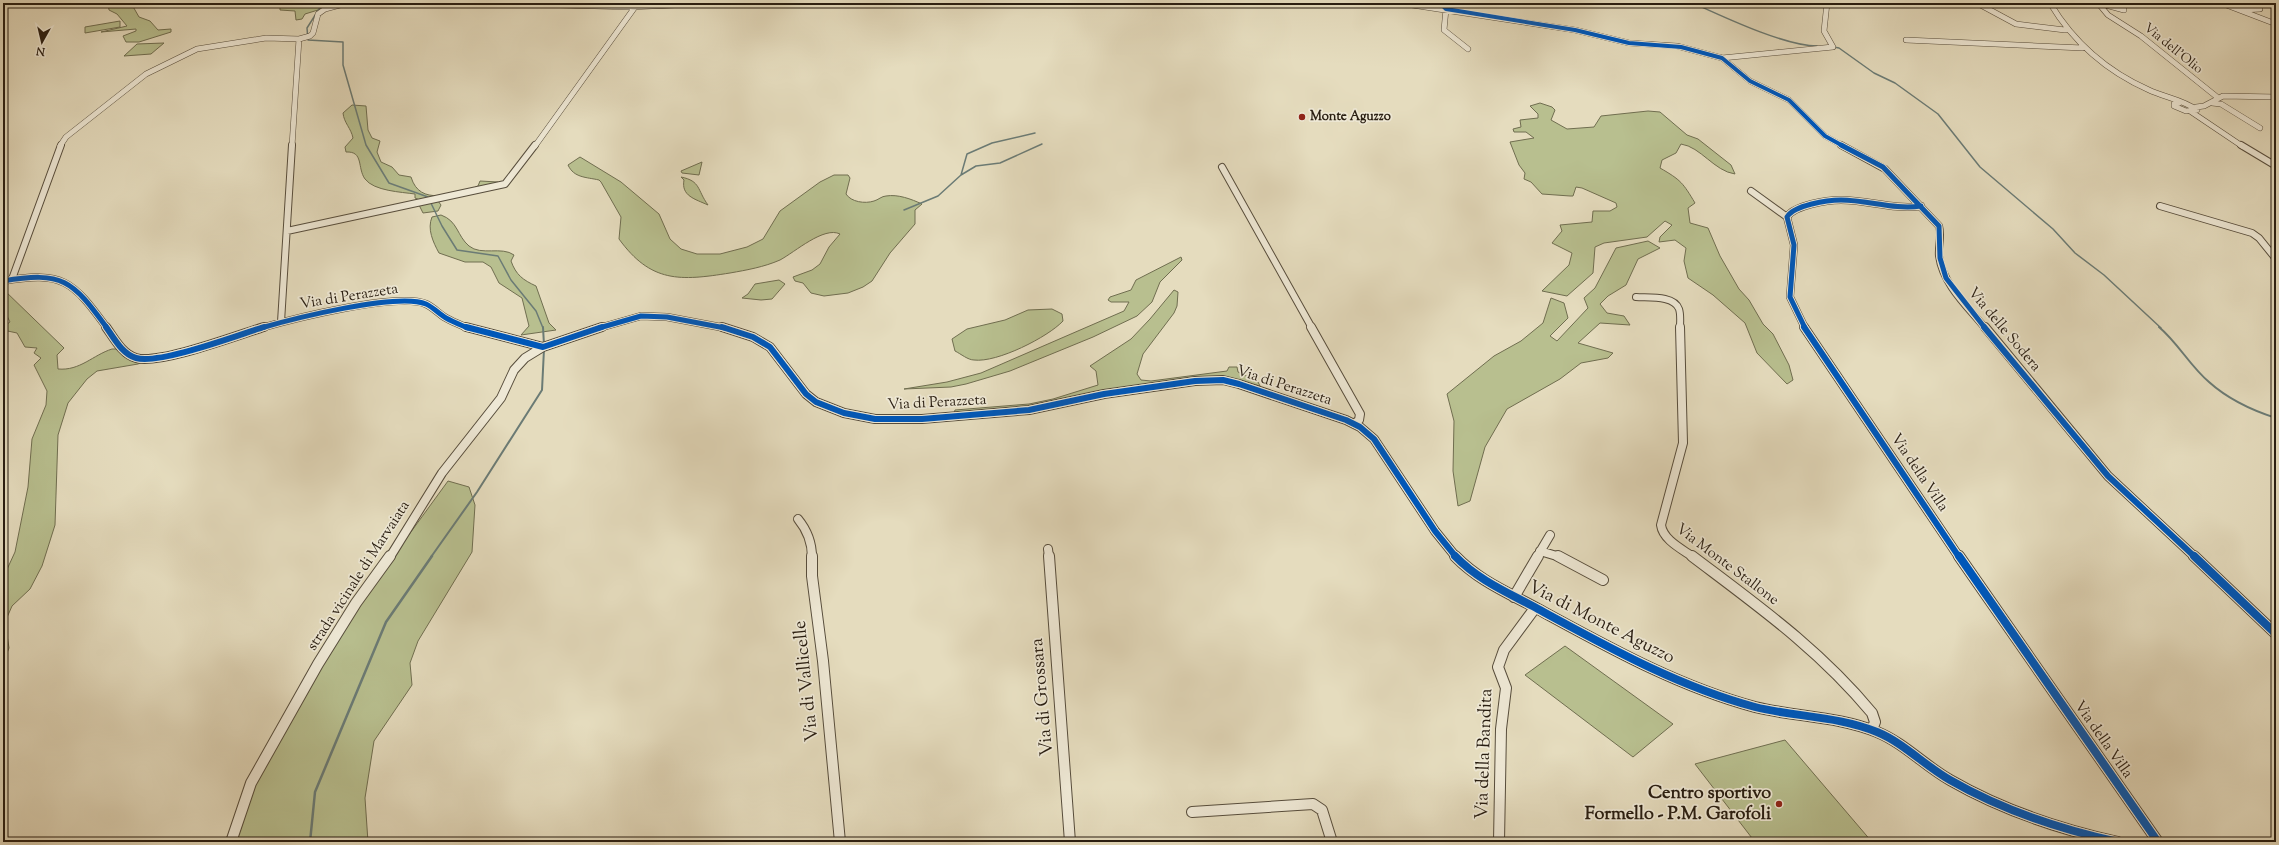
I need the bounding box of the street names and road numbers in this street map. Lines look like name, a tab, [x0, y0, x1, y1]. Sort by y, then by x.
street label: Via dell'Olio	[2140, 20, 2206, 78]
street label: Via di Perazzeta	[298, 279, 400, 315]
street label: Via delle Sodera	[1962, 283, 2046, 377]
street label: Via di Perazzeta	[1234, 361, 1334, 411]
street label: Via di Perazzeta	[887, 390, 987, 416]
street label: Via della Villa	[1885, 430, 1953, 516]
street label: strada vicinale di Marvaiata	[303, 497, 415, 655]
street label: Via Monte Stallone	[1671, 519, 1783, 611]
street label: Via di Monte Aguzzo	[1523, 575, 1679, 671]
street label: Via di Vallicelle	[788, 619, 826, 743]
street label: Via di Grossara	[1025, 637, 1061, 757]
street label: Via della Bandita	[1470, 688, 1500, 820]
street label: Via della Villa	[2069, 697, 2137, 783]

